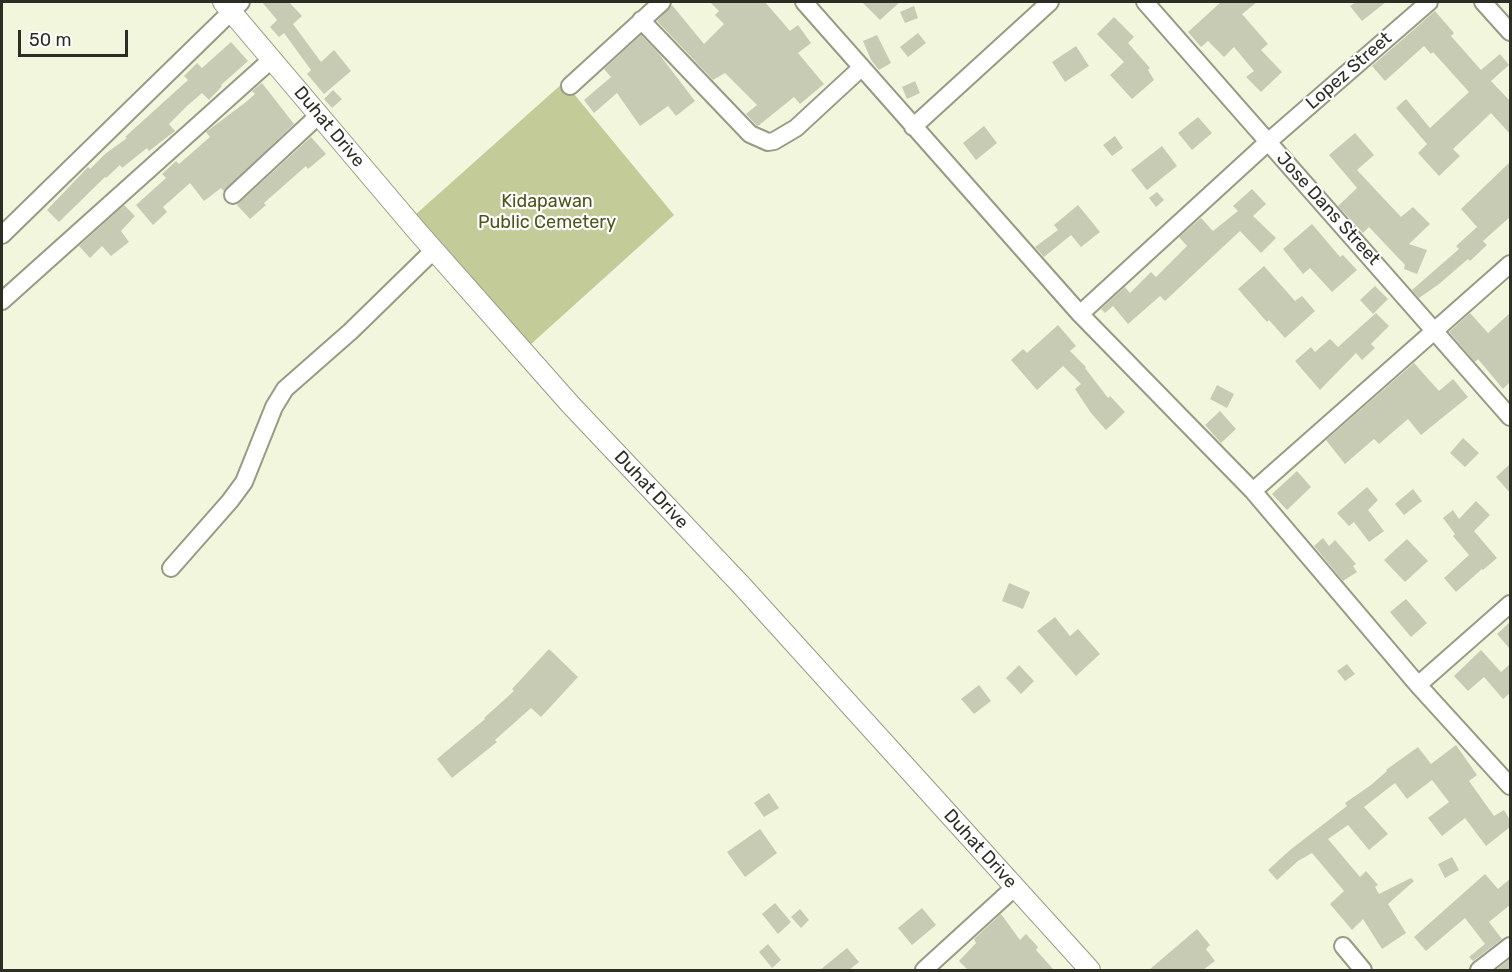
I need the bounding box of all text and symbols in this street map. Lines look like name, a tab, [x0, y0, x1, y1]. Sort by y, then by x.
scale bar	[21, 18, 130, 56]
street label: Lopez Street	[1302, 28, 1396, 114]
text: 50 m	[29, 29, 72, 51]
street label: Duhat Drive	[289, 82, 369, 172]
street label: Jose Dans Street	[1272, 148, 1384, 270]
park label: Kidapawan Public Cemetery	[478, 191, 616, 234]
street label: Duhat Drive	[609, 447, 693, 533]
street label: Duhat Drive	[939, 805, 1021, 893]

